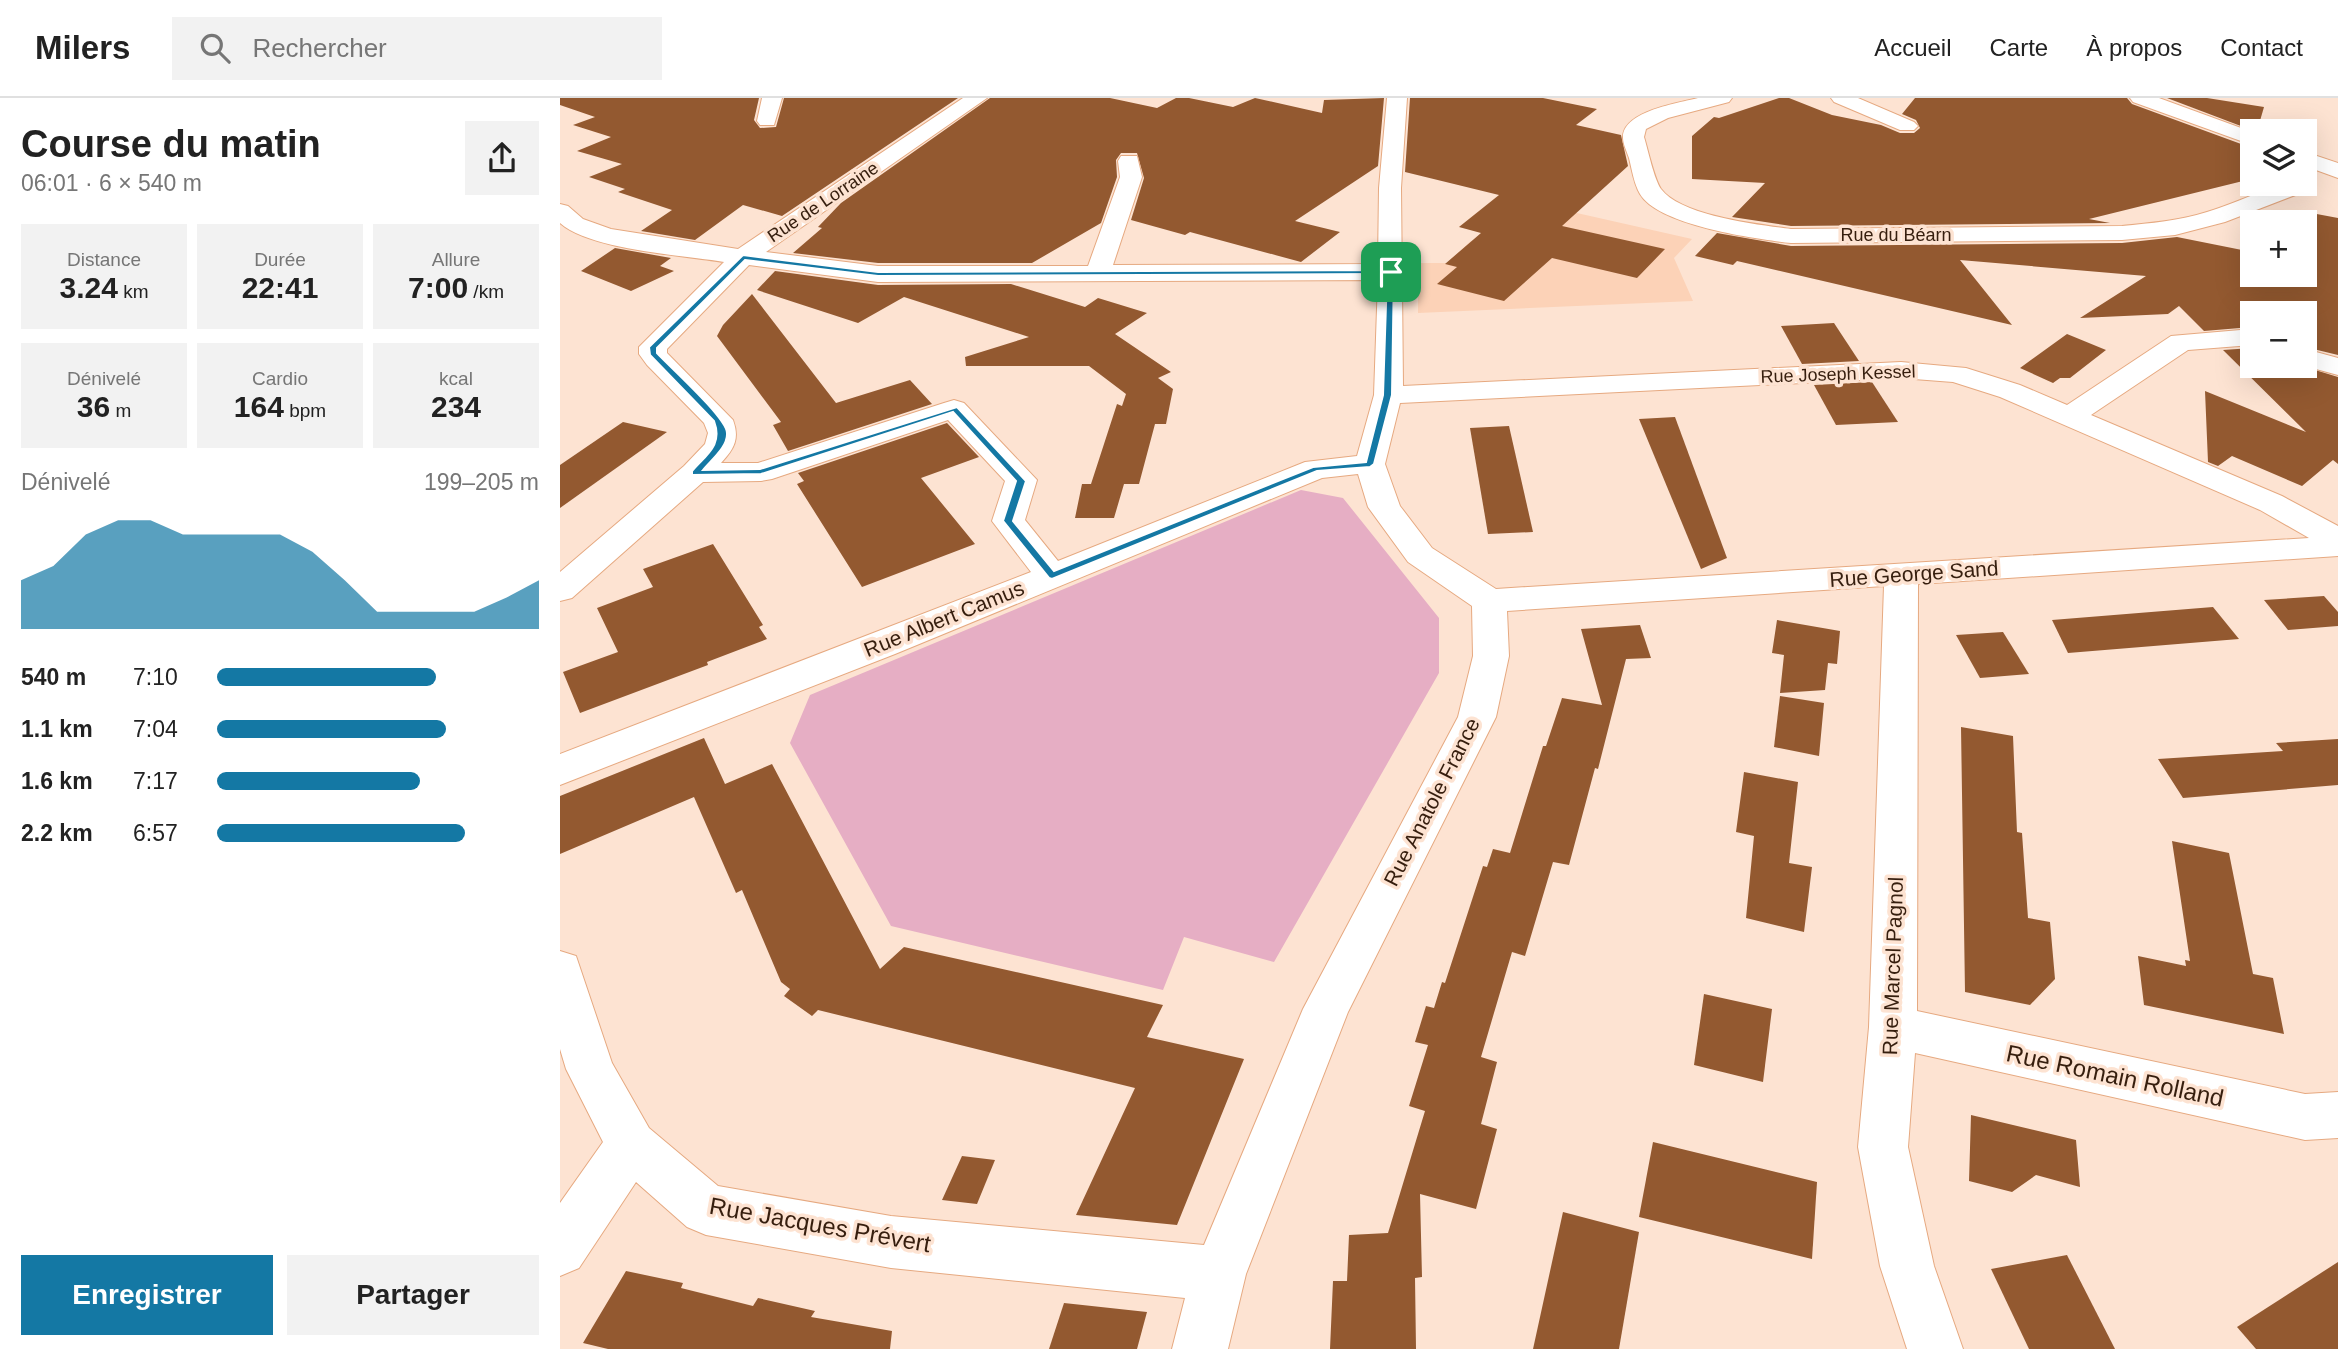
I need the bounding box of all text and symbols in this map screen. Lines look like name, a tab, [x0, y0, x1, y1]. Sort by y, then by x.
search box	[172, 17, 662, 80]
text: Milers	[35, 29, 130, 66]
icon: search	[196, 29, 234, 67]
text: Rechercher	[252, 33, 387, 63]
text: Accueil	[1874, 34, 1952, 61]
text: Carte	[1990, 34, 2048, 61]
text: À propos	[2086, 34, 2182, 61]
text: Contact	[2220, 34, 2303, 61]
map controls	[2240, 119, 2317, 378]
button: layers	[2240, 119, 2317, 196]
button: share	[465, 121, 539, 195]
text: Course du matin	[21, 123, 321, 165]
street label: Rue de Lorraine	[764, 158, 882, 246]
text: 06:01 · 6 × 540 m	[21, 170, 202, 196]
button: +	[2240, 210, 2317, 287]
street label: Rue du Béarn	[1840, 225, 1952, 245]
pin	[1361, 242, 1421, 302]
text: Distance	[67, 249, 141, 270]
text: Durée	[254, 249, 306, 270]
text: Allure	[432, 249, 480, 270]
icon: arrive	[1372, 253, 1410, 291]
text: 3.24	[60, 271, 118, 304]
text: 22:41	[242, 271, 318, 304]
text: 7:00	[408, 271, 468, 304]
text: km	[118, 281, 149, 302]
text: /km	[468, 281, 504, 302]
button: −	[2240, 301, 2317, 378]
street label: Rue Joseph Kessel	[1760, 361, 1916, 387]
text: Dénivelé	[67, 368, 141, 389]
text: Cardio	[252, 368, 308, 389]
text: kcal	[439, 368, 473, 389]
text: 36	[77, 390, 110, 423]
text: 164	[234, 390, 284, 423]
text: 234	[431, 390, 481, 423]
text: m	[110, 400, 131, 421]
text: bpm	[284, 400, 326, 421]
text: Dénivelé	[21, 469, 111, 495]
text: 199–205 m	[424, 469, 539, 495]
street label: Rue George Sand	[1829, 556, 1999, 591]
street label: Rue Albert Camus	[860, 576, 1027, 661]
text: 540 m	[21, 664, 86, 690]
text: 7:10	[133, 664, 178, 690]
street label: Rue Anatole France	[1379, 714, 1484, 890]
text: 1.1 km	[21, 716, 93, 742]
text: 7:04	[133, 716, 178, 742]
text: 1.6 km	[21, 768, 93, 794]
text: 7:17	[133, 768, 178, 794]
text: 2.2 km	[21, 820, 93, 846]
text: 6:57	[133, 820, 178, 846]
street label: Rue Marcel Pagnol	[1878, 876, 1907, 1056]
street label: Rue Romain Rolland	[2004, 1039, 2226, 1112]
street label: Rue Jacques Prévert	[707, 1192, 933, 1257]
button: Enregistrer	[21, 1255, 273, 1335]
button: Partager	[287, 1255, 539, 1335]

